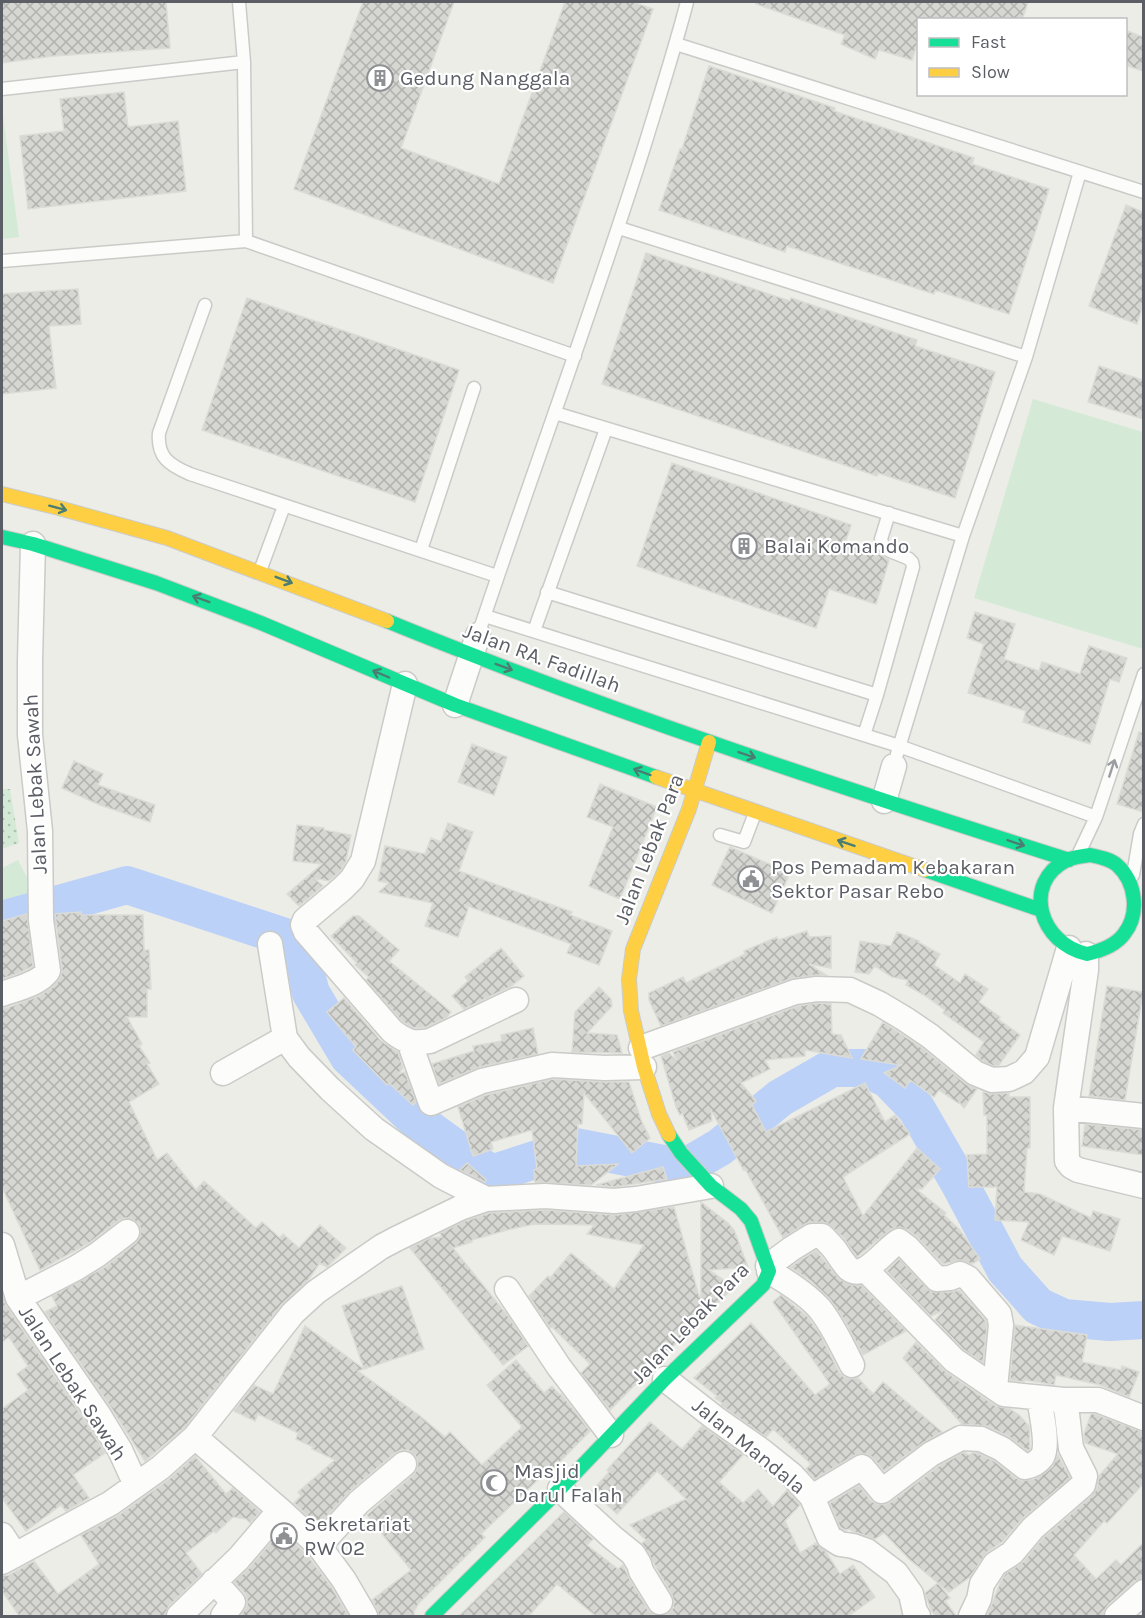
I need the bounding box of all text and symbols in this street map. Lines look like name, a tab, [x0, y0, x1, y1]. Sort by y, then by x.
legend	[917, 18, 1127, 96]
text: Fast	[971, 31, 1006, 53]
text: Slow	[971, 61, 1010, 83]
building icon: Gedung Nanggala	[365, 63, 395, 93]
place label: Gedung Nanggala	[400, 66, 570, 90]
one-way arrow	[49, 502, 68, 514]
building icon: Balai Komando	[729, 531, 759, 561]
place label: Balai Komando	[764, 534, 909, 558]
one-way arrow	[274, 575, 293, 586]
one-way arrow	[192, 593, 211, 604]
street label: Jalan RA. Fadillah	[460, 618, 624, 698]
one-way arrow	[494, 663, 513, 674]
one-way arrow	[373, 668, 391, 679]
street label: Jalan Lebak Sawah	[18, 693, 52, 875]
one-way arrow	[737, 750, 756, 761]
one-way arrow	[1108, 759, 1119, 778]
one-way arrow	[633, 765, 652, 776]
street label: Jalan Lebak Para	[609, 771, 689, 927]
one-way arrow	[837, 837, 856, 848]
one-way arrow	[1006, 838, 1025, 849]
place label: Pos Pemadam Kebakaran Sektor Pasar Rebo	[771, 855, 1015, 903]
public building icon: Pos Pemadam Kebakaran Sektor Pasar Rebo	[736, 864, 766, 894]
street label: Jalan Lebak Para	[626, 1258, 754, 1388]
street label: Jalan Lebak Sawah	[14, 1301, 132, 1465]
street label: Jalan Mandala	[688, 1393, 810, 1499]
place label: Masjid Darul Falah	[514, 1459, 623, 1507]
mosque icon: Masjid Darul Falah	[479, 1468, 509, 1498]
place label: Sekretariat RW 02	[304, 1512, 411, 1560]
public building icon: Sekretariat RW 02	[269, 1521, 299, 1551]

